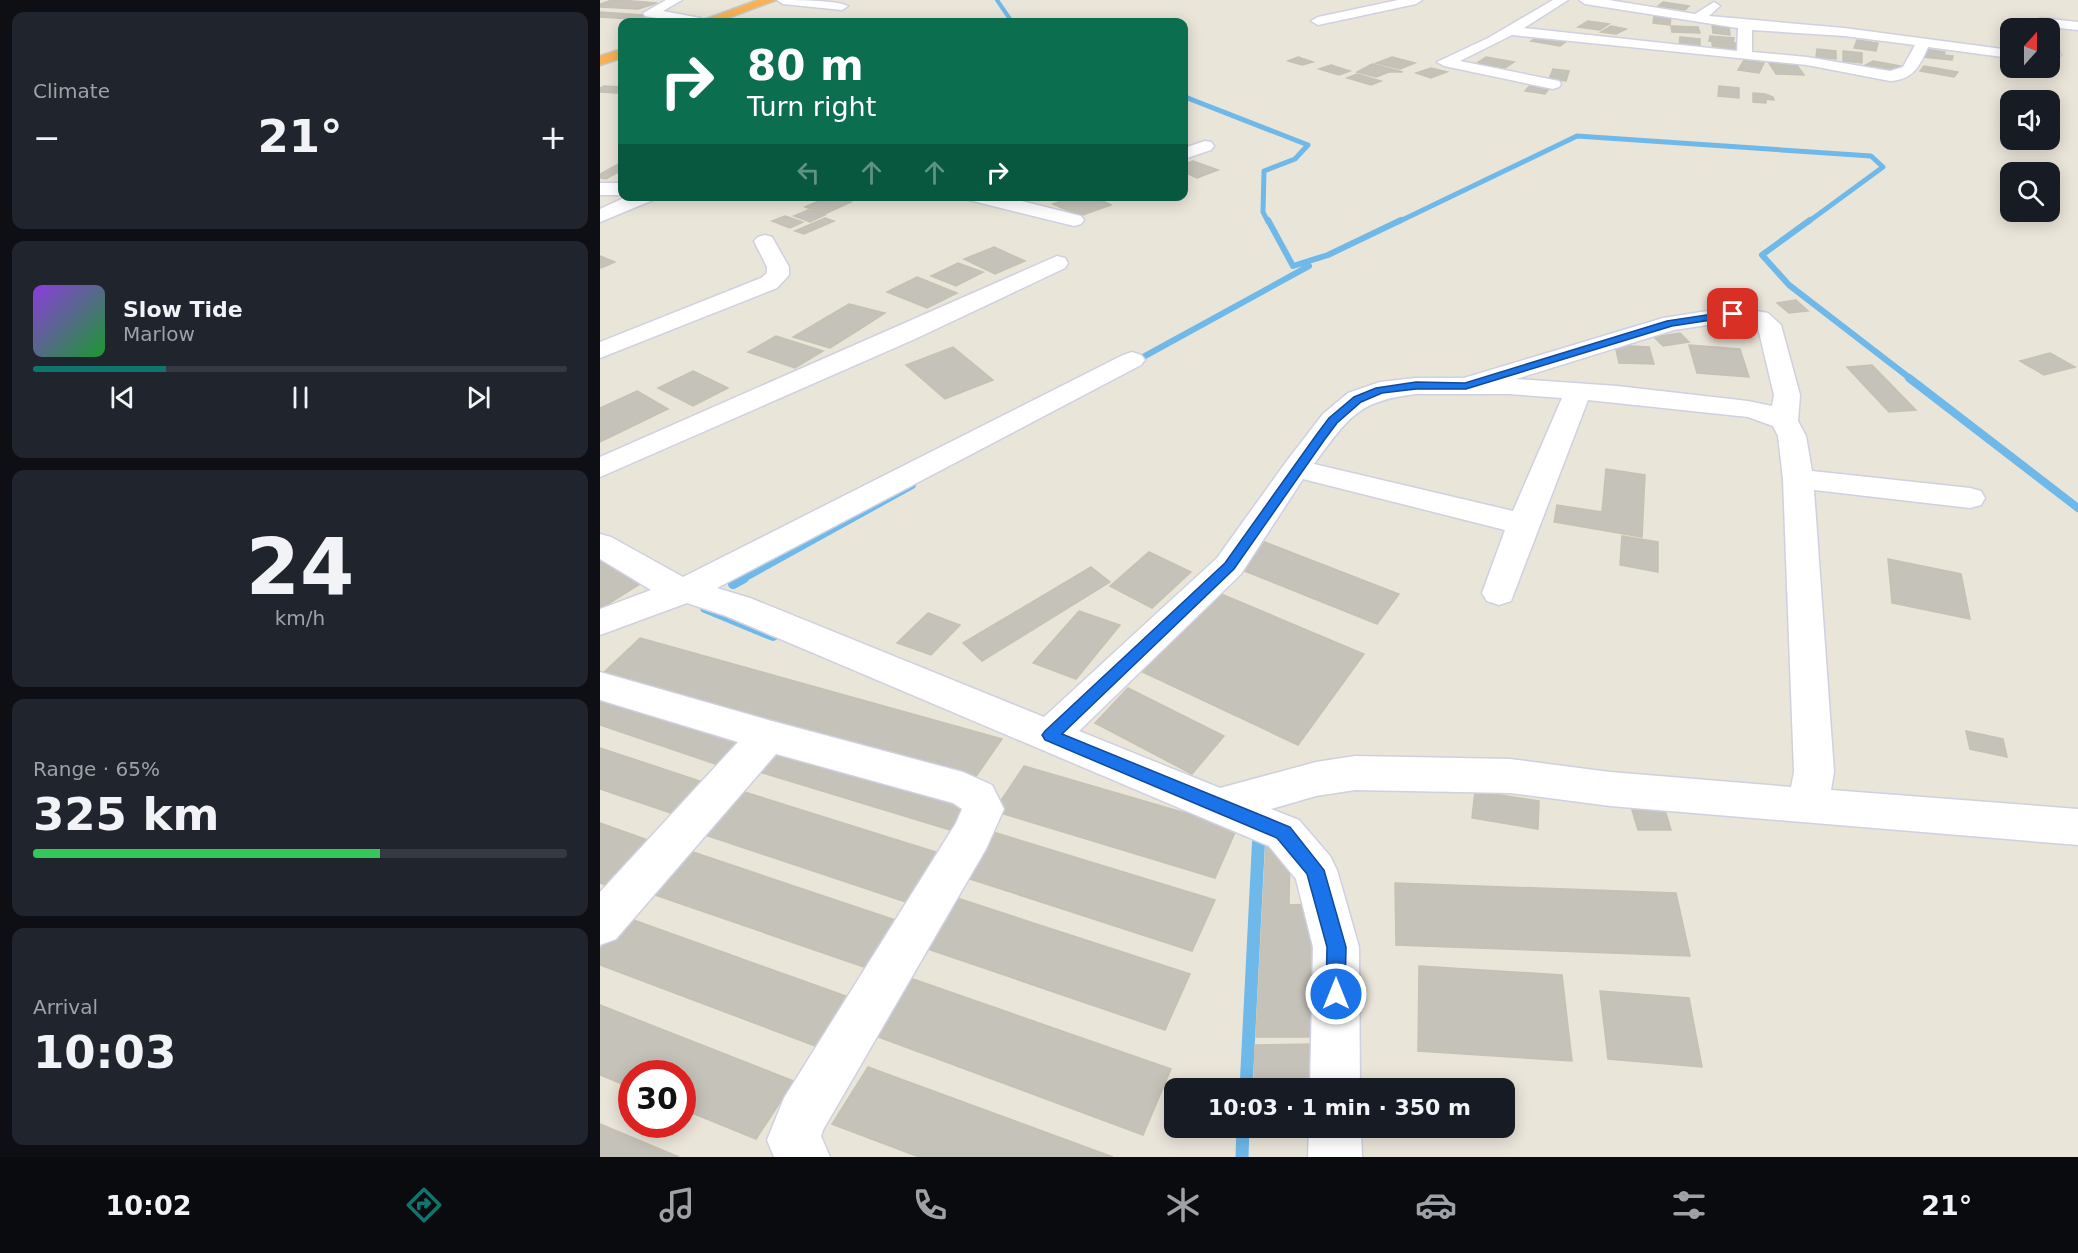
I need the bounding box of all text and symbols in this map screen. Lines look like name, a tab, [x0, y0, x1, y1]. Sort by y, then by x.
north arrow	[2000, 18, 2060, 78]
map controls	[2000, 18, 2060, 222]
text: 80 m	[747, 41, 864, 90]
icon: right	[648, 42, 726, 120]
text: Climate	[33, 79, 110, 103]
button: sound	[2000, 90, 2060, 150]
text: Turn right	[747, 91, 876, 122]
text: 21°	[257, 110, 343, 163]
text: −	[33, 118, 61, 157]
text: +	[539, 118, 567, 157]
icon: left	[792, 156, 825, 189]
icon: ahead	[855, 156, 888, 189]
icon: ahead	[918, 156, 951, 189]
icon: right	[981, 156, 1014, 189]
button: search	[2000, 162, 2060, 222]
pin	[1707, 288, 1758, 339]
text: Slow Tide	[123, 297, 243, 322]
icon: arrive	[1716, 297, 1749, 330]
text: Marlow	[123, 322, 195, 346]
icon: previous	[106, 381, 139, 414]
icon: pause	[284, 381, 317, 414]
icon: next	[462, 381, 495, 414]
text: 24	[246, 522, 354, 612]
text: km/h	[275, 606, 325, 630]
text: Range · 65%	[33, 757, 160, 781]
text: 325 km	[33, 788, 219, 841]
position arrow	[1304, 962, 1368, 1026]
text: Arrival	[33, 995, 98, 1019]
text: 10:03	[33, 1026, 176, 1079]
speed limit sign: 30	[618, 1060, 696, 1138]
text: 10:03 · 1 min · 350 m	[1208, 1095, 1471, 1120]
icon: directions	[403, 1184, 445, 1226]
icon: music	[656, 1184, 698, 1226]
icon: phone	[909, 1184, 951, 1226]
icon: climate	[1162, 1184, 1204, 1226]
icon: car	[1415, 1184, 1457, 1226]
icon: filters	[1668, 1184, 1710, 1226]
text: 10:02	[106, 1190, 192, 1221]
text: 21°	[1921, 1190, 1972, 1221]

